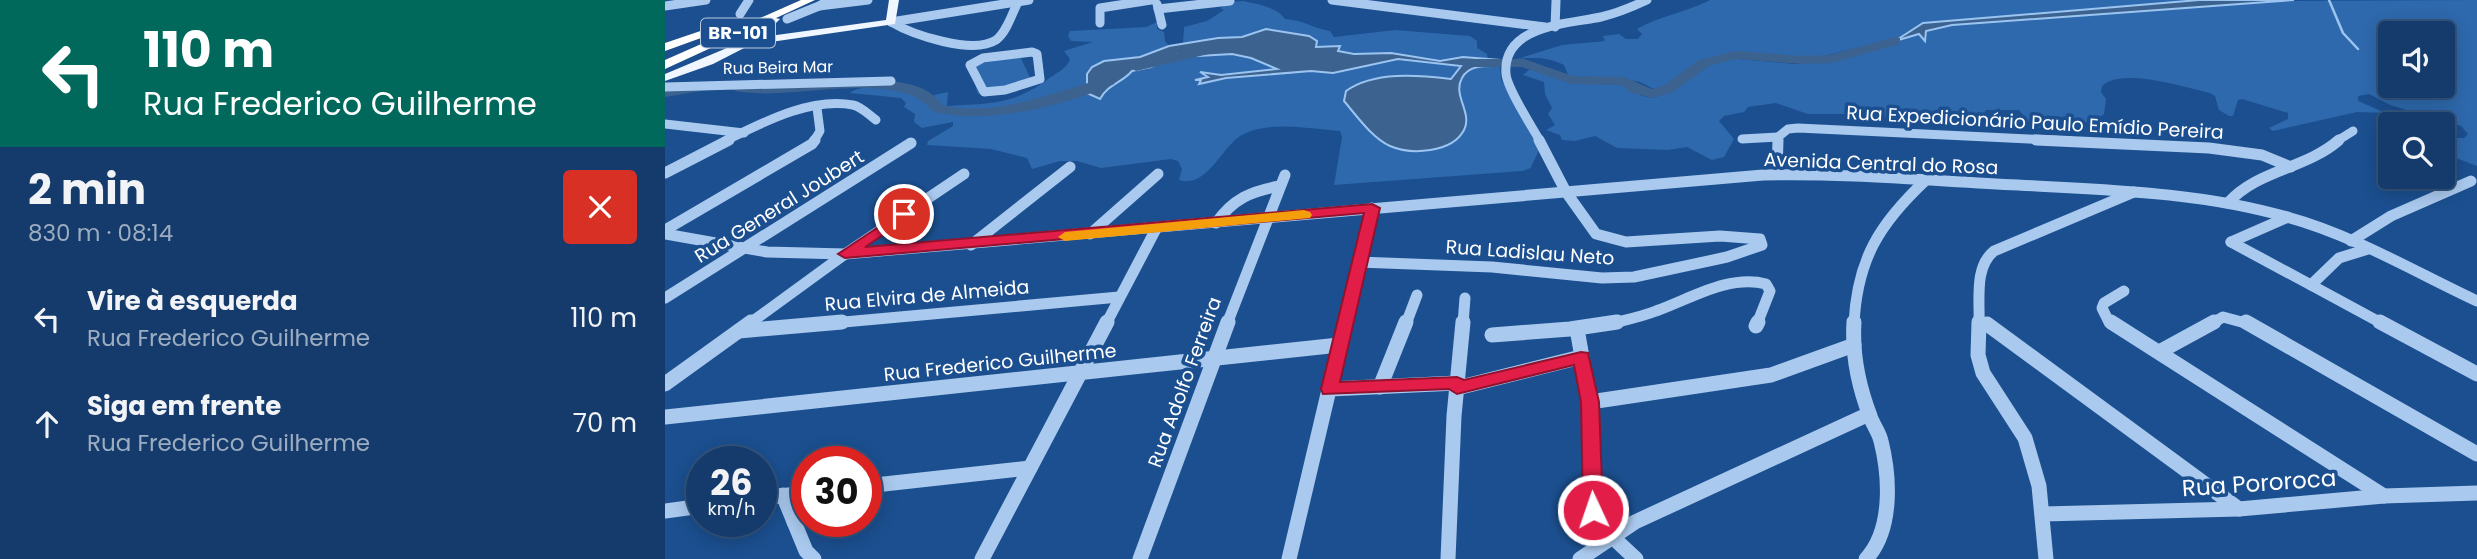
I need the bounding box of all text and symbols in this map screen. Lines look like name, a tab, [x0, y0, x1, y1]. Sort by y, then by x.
text: 110 m	[143, 16, 274, 84]
road number: BR-101	[701, 18, 775, 48]
map controls	[2378, 21, 2455, 189]
button: sound	[2378, 21, 2455, 98]
icon: left	[28, 28, 119, 119]
street label: Rua Beira Mar	[723, 55, 833, 80]
text: Rua Frederico Guilherme	[143, 81, 537, 126]
street label: Rua Expedicionário Paulo Emídio Pereira	[1846, 99, 2224, 146]
button: search	[2378, 112, 2455, 189]
street label: Rua General Joubert	[689, 143, 869, 269]
street label: Avenida Central do Rosa	[1763, 146, 1999, 181]
text: 2 min	[28, 160, 146, 219]
button: close	[563, 170, 637, 244]
pin	[874, 184, 934, 244]
icon: arrive	[885, 195, 923, 233]
text: 830 m · 08:14	[28, 217, 173, 249]
street label: Rua Ladislau Neto	[1445, 233, 1615, 272]
street label: Rua Elvira de Almeida	[824, 273, 1030, 318]
text: Vire à esquerda	[87, 283, 298, 319]
street label: Rua Adolfo Ferreira	[1141, 293, 1228, 471]
icon: left	[28, 300, 66, 338]
text: 110 m	[570, 300, 637, 336]
text: Rua Frederico Guilherme	[87, 322, 370, 354]
street label: Rua Frederico Guilherme	[882, 337, 1118, 388]
text: Siga em frente	[87, 388, 281, 424]
icon: ahead	[28, 405, 66, 443]
text: 70 m	[573, 405, 637, 441]
text: Rua Frederico Guilherme	[87, 427, 370, 459]
speed limit sign: 30	[791, 446, 882, 537]
text: 26	[710, 458, 753, 507]
street label: Rua Pororoca	[2181, 462, 2337, 504]
position arrow	[1556, 473, 1630, 547]
text: km/h	[708, 496, 755, 521]

